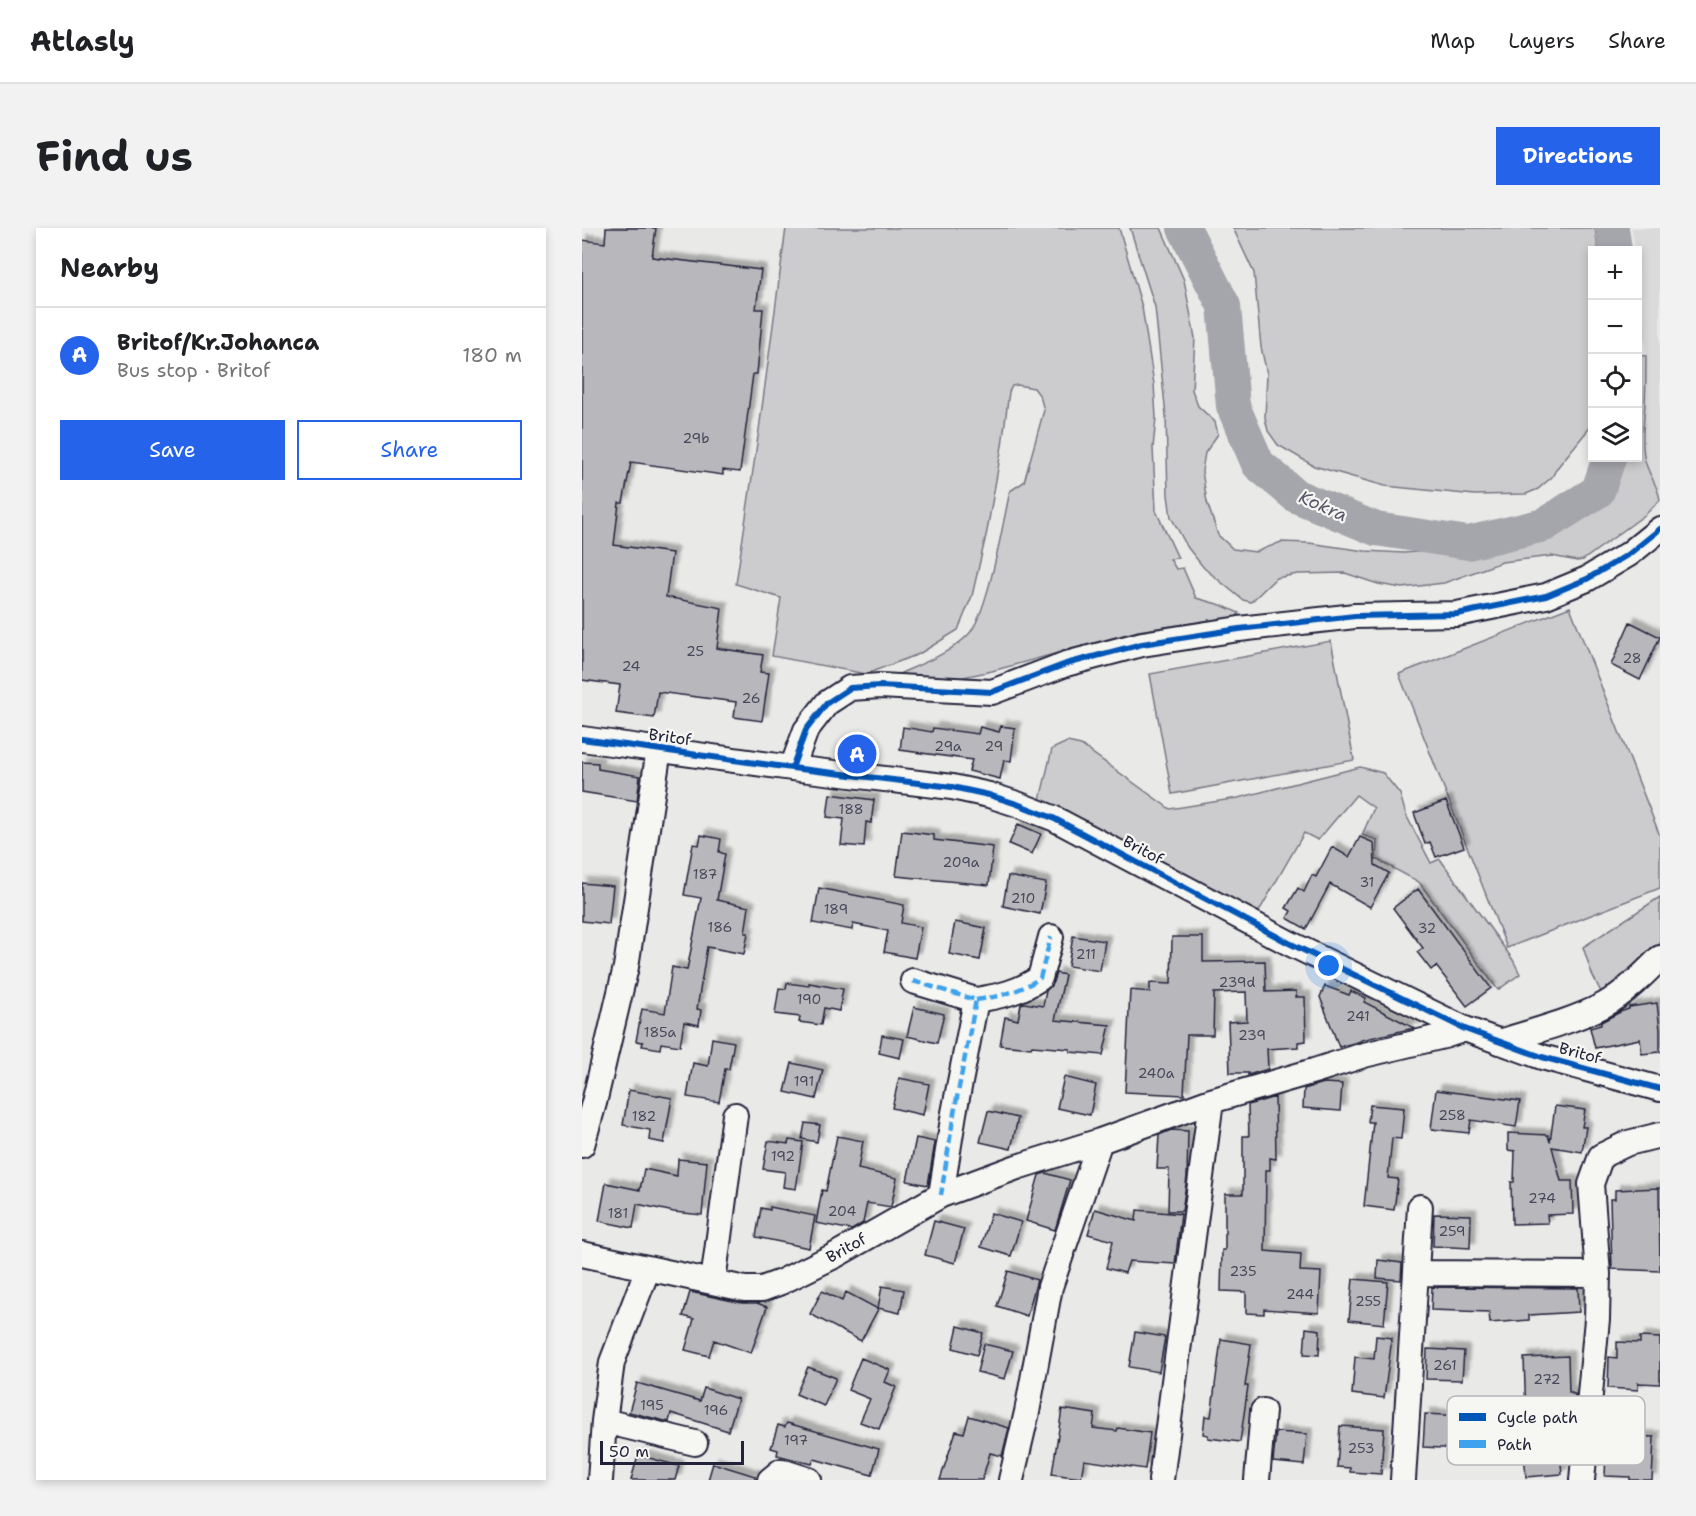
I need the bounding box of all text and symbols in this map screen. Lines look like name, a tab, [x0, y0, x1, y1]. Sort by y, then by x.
text: Atlasly	[30, 22, 135, 60]
text: Map	[1430, 27, 1475, 55]
text: Layers	[1508, 27, 1575, 55]
text: Share	[1608, 27, 1666, 55]
button: Directions	[1496, 127, 1660, 185]
text: Find us	[36, 128, 193, 184]
map controls	[1588, 246, 1642, 462]
button: +	[1588, 246, 1642, 300]
text: Nearby	[60, 250, 159, 285]
button: −	[1588, 300, 1642, 354]
text: Britof/Kr.Johanca	[117, 328, 319, 357]
text: A	[72, 342, 87, 368]
text: 180 m	[462, 342, 522, 368]
button: locate	[1588, 354, 1642, 408]
text: Bus stop · Britof	[117, 357, 270, 383]
button: layers	[1588, 408, 1642, 462]
button: Save	[60, 420, 285, 480]
button: Share	[297, 420, 522, 480]
house number: 29b	[682, 429, 710, 447]
water label: Kokra	[1295, 485, 1351, 527]
house number: 25	[686, 642, 704, 660]
house number: 28	[1622, 649, 1642, 667]
house number: 24	[622, 657, 641, 675]
house number: 26	[742, 689, 761, 707]
street label: Britof	[647, 724, 694, 751]
pin: A	[838, 732, 876, 776]
house number: 29a	[934, 737, 962, 755]
house number: 29	[985, 737, 1003, 755]
house number: 188	[839, 800, 863, 818]
street label: Britof	[1119, 831, 1168, 870]
house number: 209a	[943, 853, 980, 871]
house number: 187	[693, 865, 717, 883]
house number: 31	[1360, 873, 1374, 891]
house number: 210	[1011, 889, 1035, 907]
house number: 189	[824, 900, 848, 918]
house number: 186	[708, 918, 732, 936]
house number: 32	[1418, 919, 1436, 937]
house number: 211	[1076, 945, 1096, 963]
your location	[1314, 951, 1343, 980]
house number: 239d	[1219, 973, 1256, 991]
house number: 190	[797, 990, 821, 1008]
house number: 241	[1346, 1007, 1370, 1025]
house number: 185a	[644, 1023, 676, 1041]
house number: 239	[1238, 1026, 1266, 1044]
street label: Britof	[1557, 1037, 1604, 1069]
house number: 240a	[1138, 1064, 1175, 1082]
house number: 191	[794, 1072, 814, 1090]
house number: 258	[1438, 1106, 1466, 1124]
house number: 182	[632, 1107, 656, 1125]
house number: 192	[771, 1147, 795, 1165]
house number: 274	[1528, 1189, 1556, 1207]
house number: 204	[828, 1202, 856, 1220]
house number: 181	[608, 1204, 628, 1222]
house number: 259	[1438, 1222, 1466, 1240]
street label: Britof	[822, 1228, 871, 1268]
house number: 235	[1229, 1262, 1257, 1280]
house number: 244	[1286, 1285, 1314, 1303]
house number: 255	[1355, 1292, 1381, 1310]
house number: 261	[1433, 1356, 1457, 1374]
house number: 272	[1533, 1370, 1561, 1388]
house number: 195	[640, 1396, 664, 1414]
legend	[1447, 1396, 1645, 1465]
house number: 196	[704, 1401, 728, 1419]
text: Cycle path	[1497, 1407, 1578, 1428]
house number: 197	[784, 1431, 808, 1449]
text: Path	[1497, 1434, 1532, 1455]
scale bar	[600, 1438, 744, 1466]
house number: 253	[1347, 1439, 1375, 1457]
text: 50 m	[609, 1441, 649, 1462]

